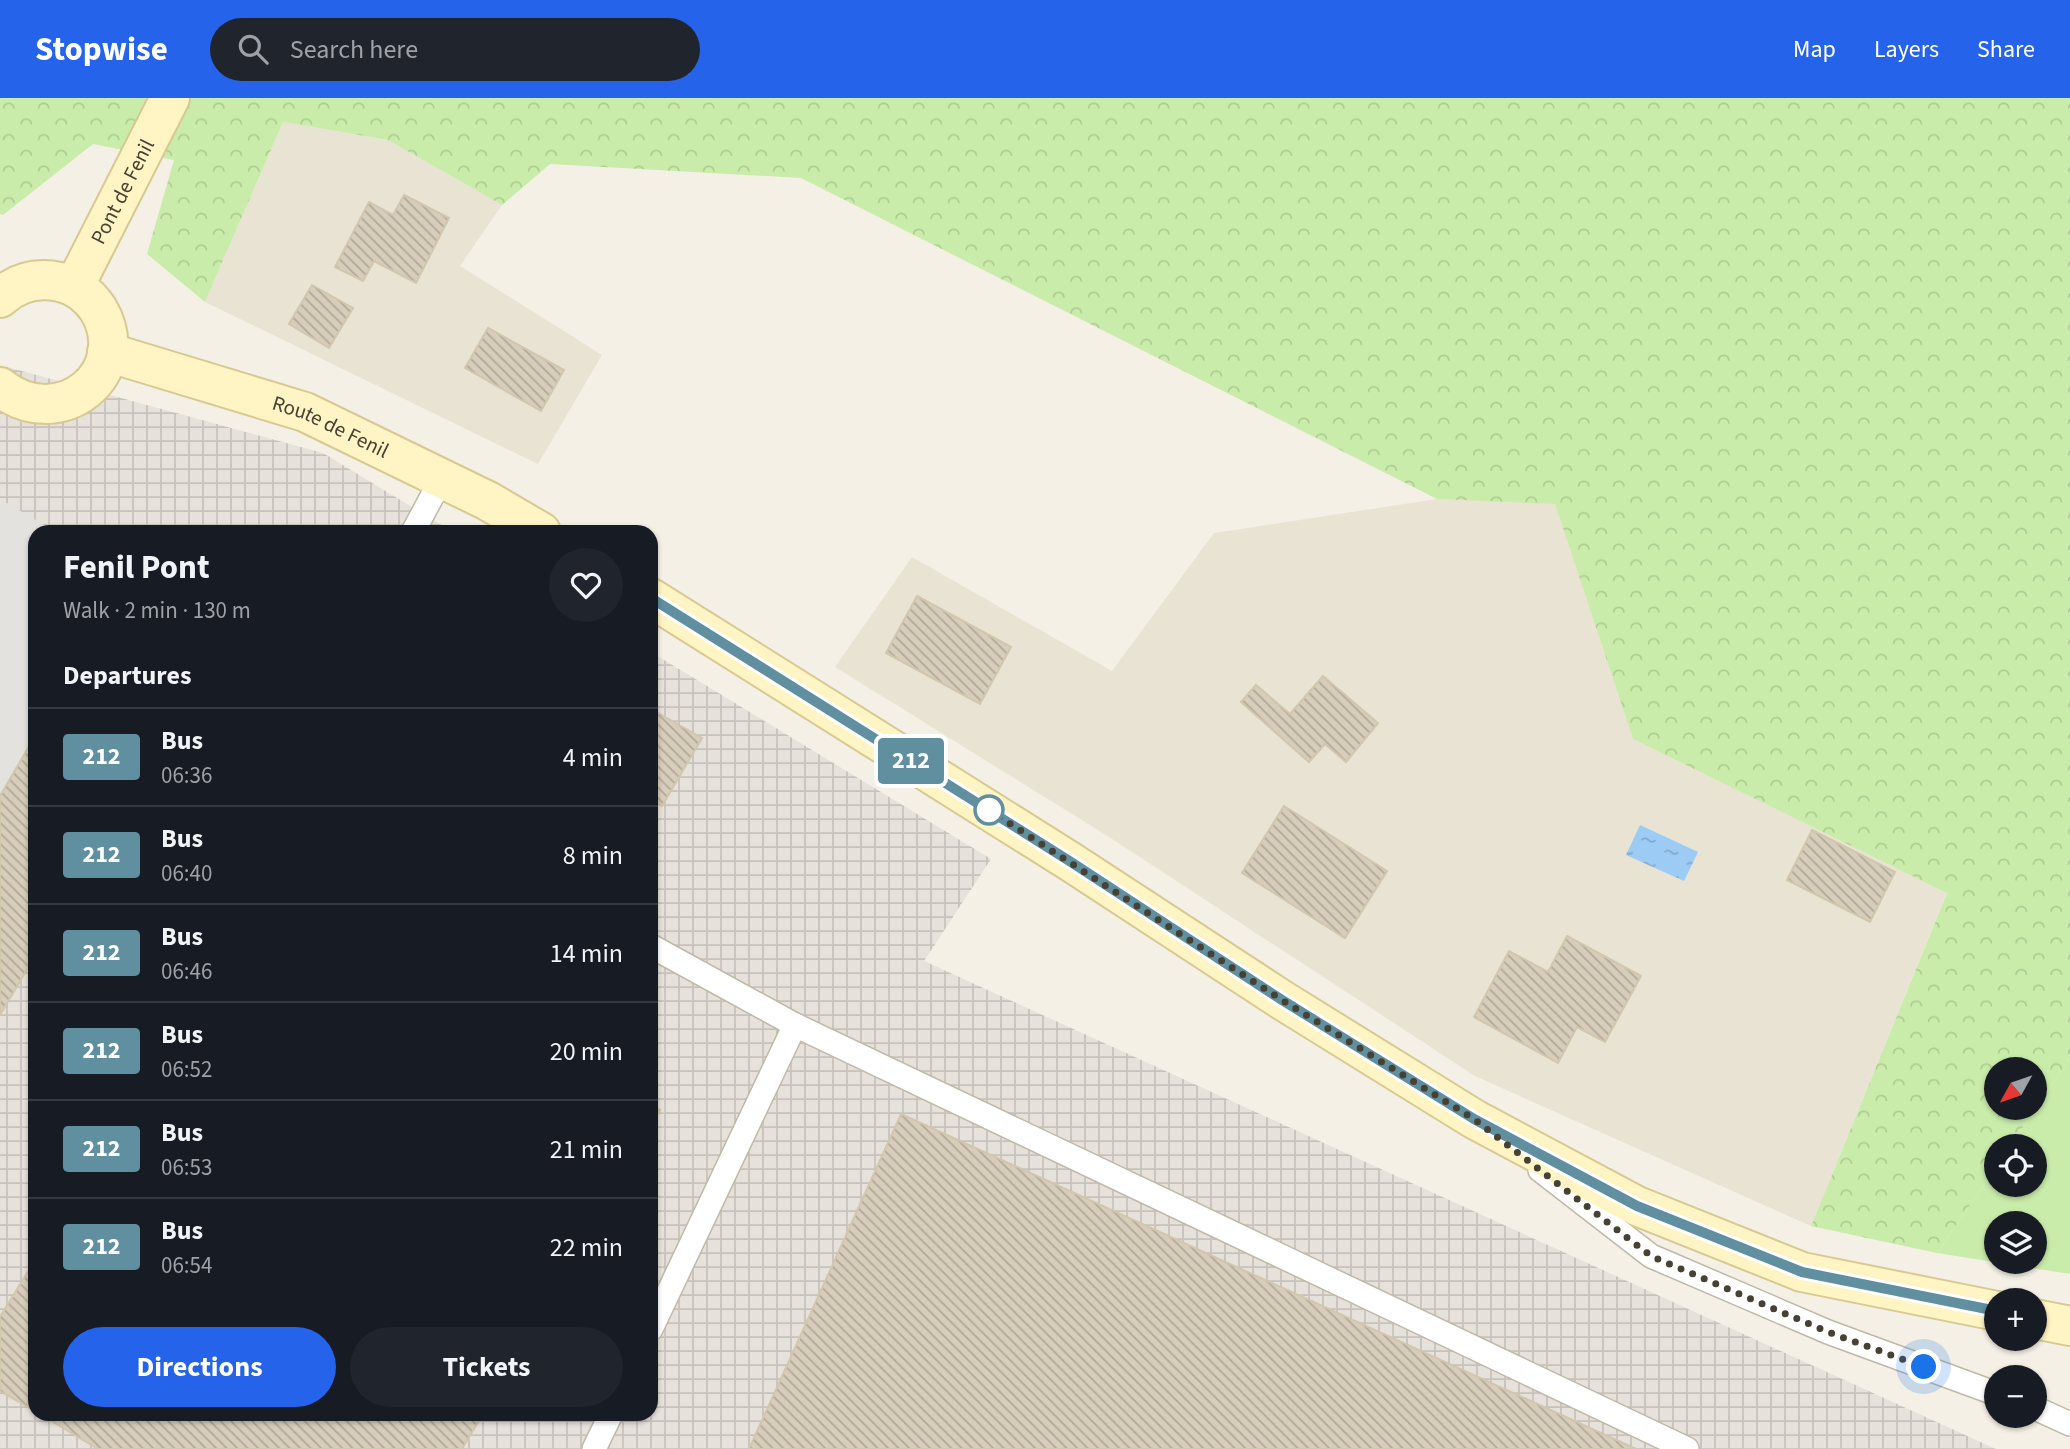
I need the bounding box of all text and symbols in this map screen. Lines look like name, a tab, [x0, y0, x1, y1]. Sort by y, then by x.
search box	[210, 18, 700, 81]
text: Stopwise	[35, 26, 168, 73]
icon: search	[234, 30, 272, 68]
text: Search here	[290, 31, 418, 68]
text: Map	[1793, 32, 1836, 67]
text: Layers	[1874, 32, 1939, 67]
text: Share	[1977, 32, 2035, 67]
street label: Pont de Fenil	[83, 134, 162, 249]
street label: Route de Fenil	[269, 388, 394, 466]
text: Fenil Pont	[63, 544, 210, 591]
button: heart	[549, 548, 623, 622]
text: Walk · 2 min · 130 m	[63, 594, 251, 627]
text: Departures	[63, 657, 191, 694]
text: Bus	[161, 722, 203, 759]
line badge: 212	[871, 738, 951, 784]
text: 212	[82, 739, 121, 774]
text: 4 min	[563, 739, 623, 776]
text: 212	[892, 743, 930, 778]
text: 06:36	[161, 759, 212, 792]
unlabelled marker	[974, 795, 1004, 825]
text: Bus	[161, 820, 203, 857]
text: 212	[82, 837, 121, 872]
text: 8 min	[563, 837, 623, 874]
text: 06:40	[161, 857, 212, 890]
text: Bus	[161, 918, 203, 955]
text: 212	[82, 935, 121, 970]
text: 14 min	[550, 935, 623, 972]
text: 06:46	[161, 955, 212, 988]
text: Bus	[161, 1016, 203, 1053]
text: 212	[82, 1033, 121, 1068]
text: 20 min	[550, 1033, 623, 1070]
text: 06:52	[161, 1053, 212, 1086]
north arrow	[1984, 1057, 2048, 1120]
map controls	[1984, 1057, 2047, 1428]
text: Bus	[161, 1114, 203, 1151]
text: 212	[82, 1131, 121, 1166]
text: 21 min	[550, 1131, 623, 1168]
button: locate	[1984, 1134, 2047, 1197]
text: 06:53	[161, 1151, 212, 1184]
button: layers	[1984, 1211, 2047, 1274]
text: Bus	[161, 1212, 203, 1249]
text: 212	[82, 1229, 121, 1264]
text: 22 min	[550, 1229, 623, 1266]
text: 06:54	[161, 1249, 212, 1282]
button: +	[1984, 1288, 2047, 1351]
button: Directions	[63, 1327, 336, 1407]
button: Tickets	[350, 1327, 623, 1407]
your location	[1906, 1349, 1941, 1384]
button: −	[1984, 1365, 2047, 1428]

